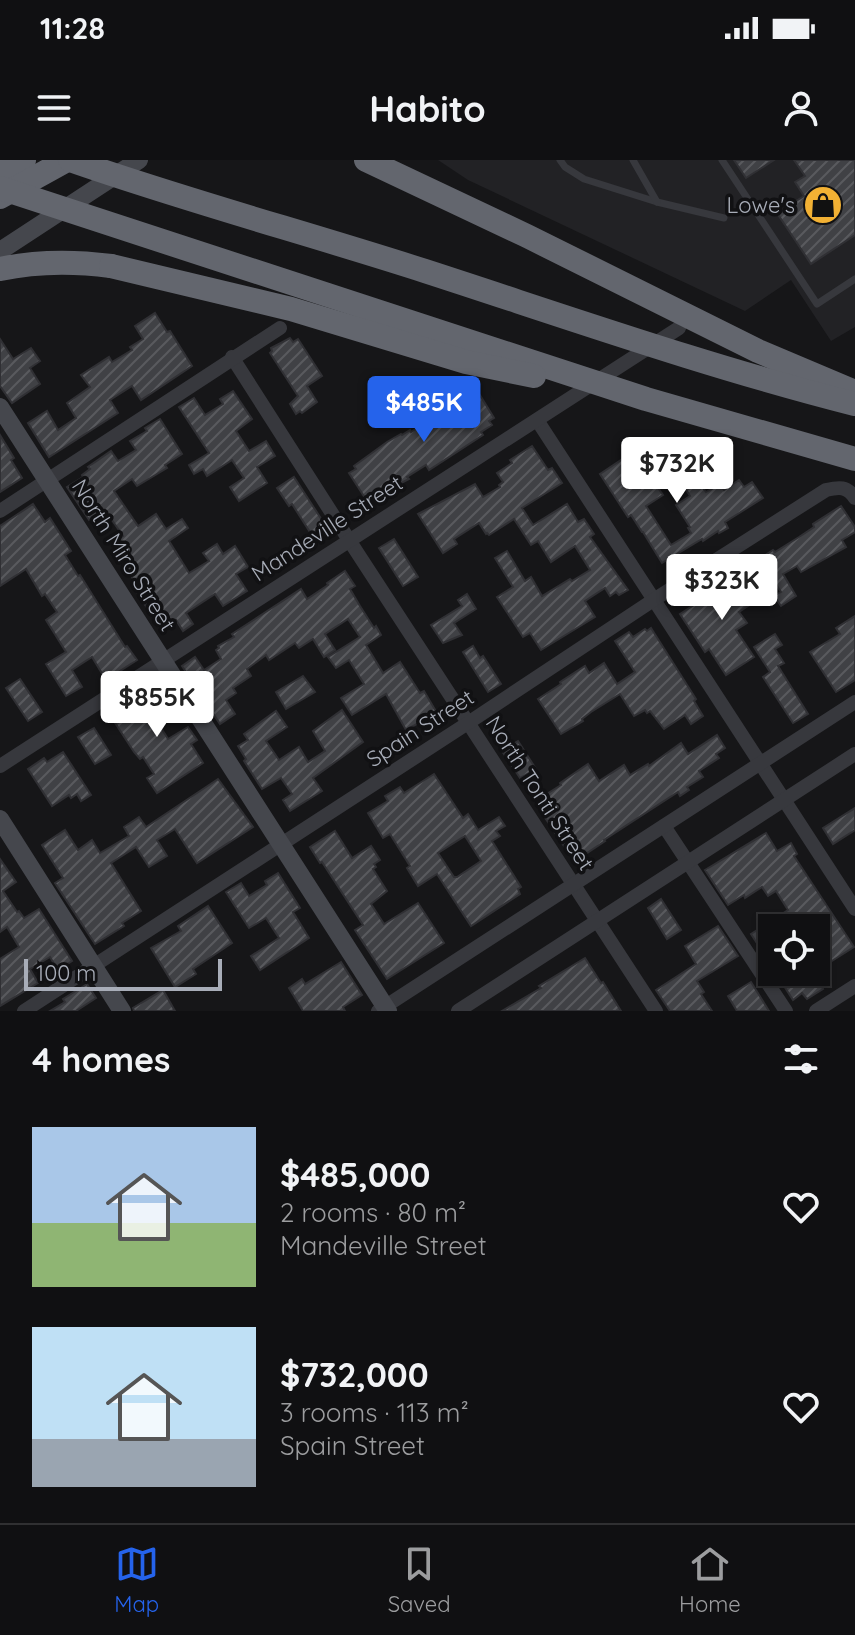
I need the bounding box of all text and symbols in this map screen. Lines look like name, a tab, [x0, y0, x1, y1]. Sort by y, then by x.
text: 11:28	[40, 9, 105, 47]
icon: menu	[32, 86, 76, 130]
text: Habito	[369, 86, 486, 131]
icon: person	[779, 86, 823, 130]
shop icon: Lowe's	[802, 184, 844, 226]
place label: Lowe's	[726, 191, 795, 219]
pin: $485K	[368, 376, 480, 444]
text: $485K	[385, 385, 463, 418]
pin: $732K	[621, 437, 733, 505]
text: $732K	[639, 446, 715, 479]
street label: Mandeville Street	[246, 469, 408, 587]
street label: North Miro Street	[66, 474, 182, 636]
pin: $323K	[666, 554, 778, 622]
text: $323K	[684, 563, 760, 596]
pin: $855K	[101, 671, 213, 739]
text: $855K	[119, 680, 195, 713]
street label: Spain Street	[361, 683, 479, 773]
street label: North Tonti Street	[480, 710, 600, 876]
map controls	[758, 914, 830, 986]
button: locate	[758, 914, 830, 986]
scale bar	[24, 955, 222, 991]
text: 100 m	[36, 959, 96, 987]
icon: filters	[779, 1037, 823, 1081]
text: 4 homes	[32, 1038, 170, 1081]
text: $485,000	[280, 1153, 430, 1196]
icon: home	[96, 1159, 192, 1255]
icon: heart	[779, 1185, 823, 1229]
text: 2 rooms · 80 m²	[280, 1196, 466, 1229]
text: Mandeville Street	[280, 1229, 486, 1262]
text: $732,000	[280, 1353, 429, 1396]
icon: home	[96, 1359, 192, 1455]
icon: heart	[779, 1385, 823, 1429]
text: 3 rooms · 113 m²	[280, 1396, 469, 1429]
text: Spain Street	[280, 1429, 425, 1462]
tab: Map	[114, 1542, 159, 1618]
tab: Saved	[388, 1542, 450, 1618]
tab: Home	[679, 1542, 741, 1618]

